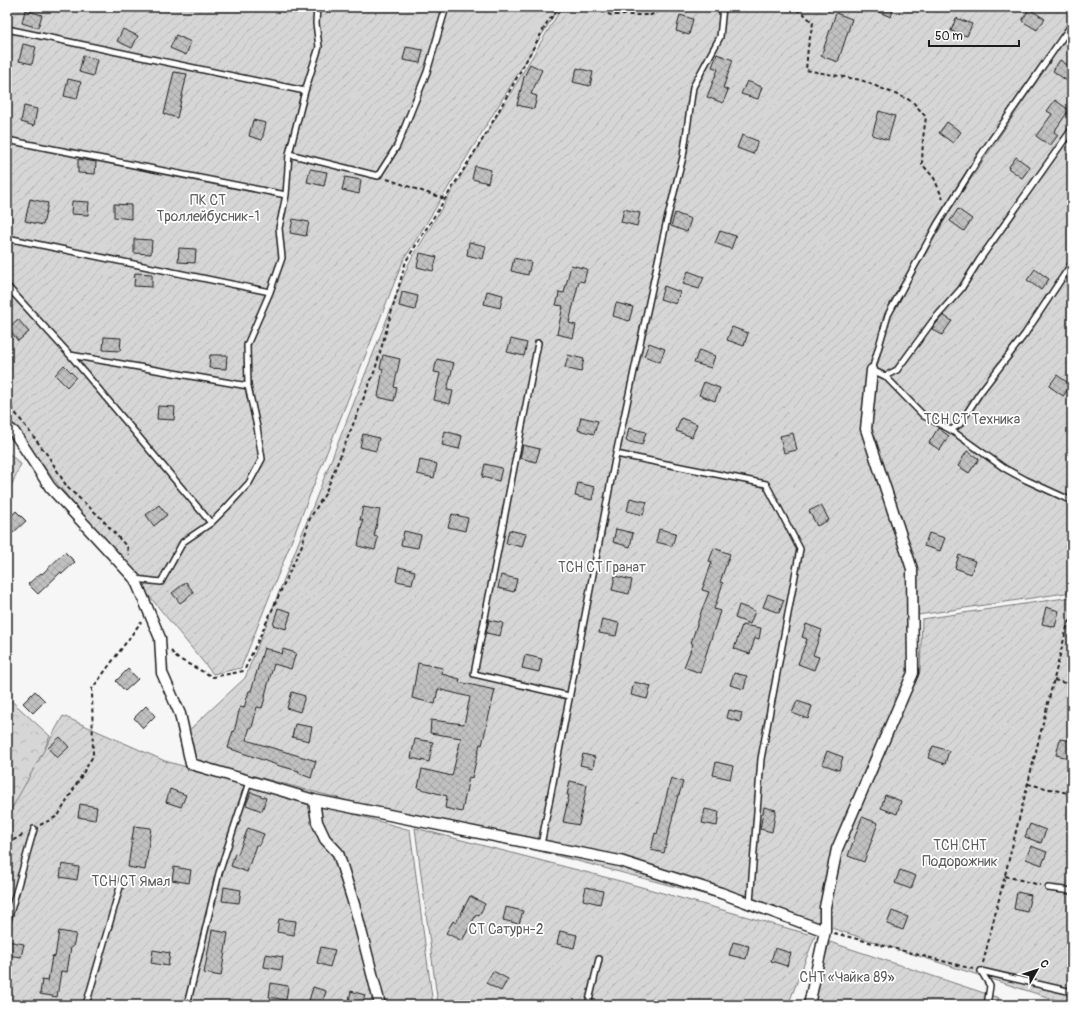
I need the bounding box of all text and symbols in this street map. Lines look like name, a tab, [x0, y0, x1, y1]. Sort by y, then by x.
scale bar	[929, 22, 1019, 48]
text: 50 m	[935, 29, 963, 44]
park label: ПК СТ Троллейбусник-1	[156, 192, 260, 225]
park label: ТСН СТ Техника	[924, 411, 1020, 428]
park label: ТСН СТ Гранат	[558, 559, 646, 576]
park label: ТСН СНТ Подорожник	[922, 837, 998, 870]
park label: ТСН СТ Ямал	[92, 873, 170, 890]
park label: СТ Сатурн-2	[469, 921, 544, 938]
north arrow	[1017, 950, 1057, 990]
text: С	[1037, 957, 1052, 971]
park label: СНТ «Чайка 89»	[799, 969, 895, 986]

